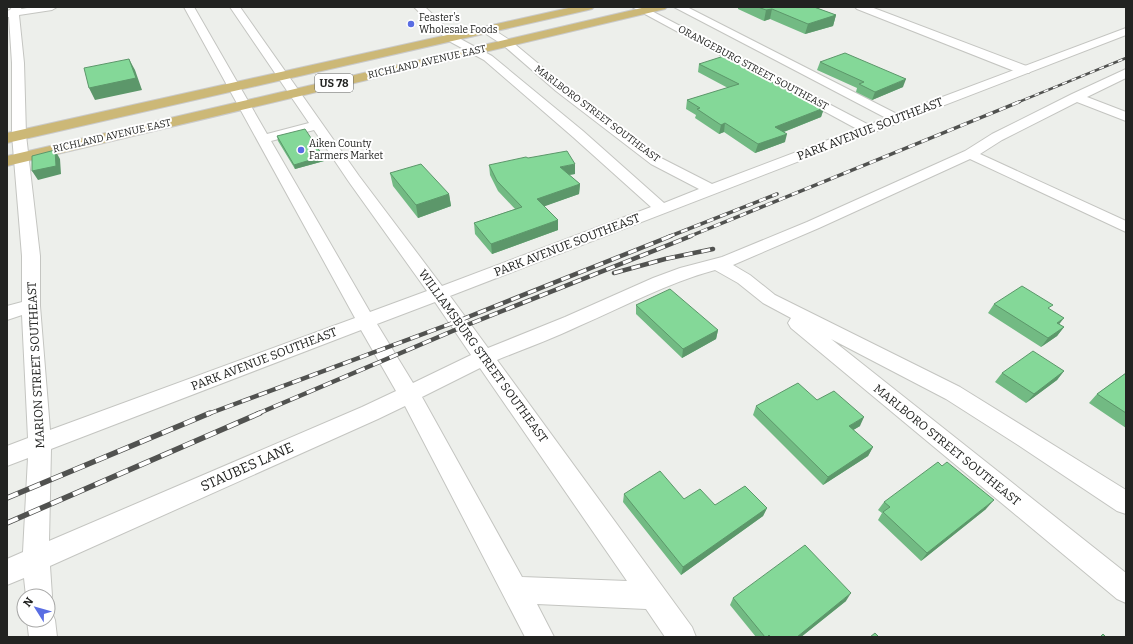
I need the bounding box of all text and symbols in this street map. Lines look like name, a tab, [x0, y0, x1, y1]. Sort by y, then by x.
place label: Feaster's Wholesale Foods	[419, 12, 498, 36]
marker: Feaster's Wholesale Foods	[406, 19, 416, 29]
street label: ORANGEBURG STREET SOUTHEAST	[676, 23, 830, 113]
street label: RICHLAND AVENUE EAST	[367, 43, 487, 81]
street label: MARLBORO STREET SOUTHEAST	[532, 63, 662, 165]
road number: US 78	[315, 74, 353, 92]
street label: PARK AVENUE SOUTHEAST	[795, 95, 945, 163]
street label: RICHLAND AVENUE EAST	[52, 117, 172, 155]
place label: Aiken County Farmers Market	[309, 138, 383, 162]
marker: Aiken County Farmers Market	[296, 145, 306, 155]
street label: PARK AVENUE SOUTHEAST	[492, 211, 642, 279]
street label: WILLIAMSBURG STREET SOUTHEAST	[415, 267, 551, 445]
street label: MARION STREET SOUTHEAST	[25, 281, 47, 449]
street label: PARK AVENUE SOUTHEAST	[189, 325, 339, 393]
street label: MARLBORO STREET SOUTHEAST	[871, 382, 1023, 508]
street label: STAUBES LANE	[198, 439, 296, 495]
north arrow	[16, 588, 56, 628]
text: N	[21, 595, 36, 610]

